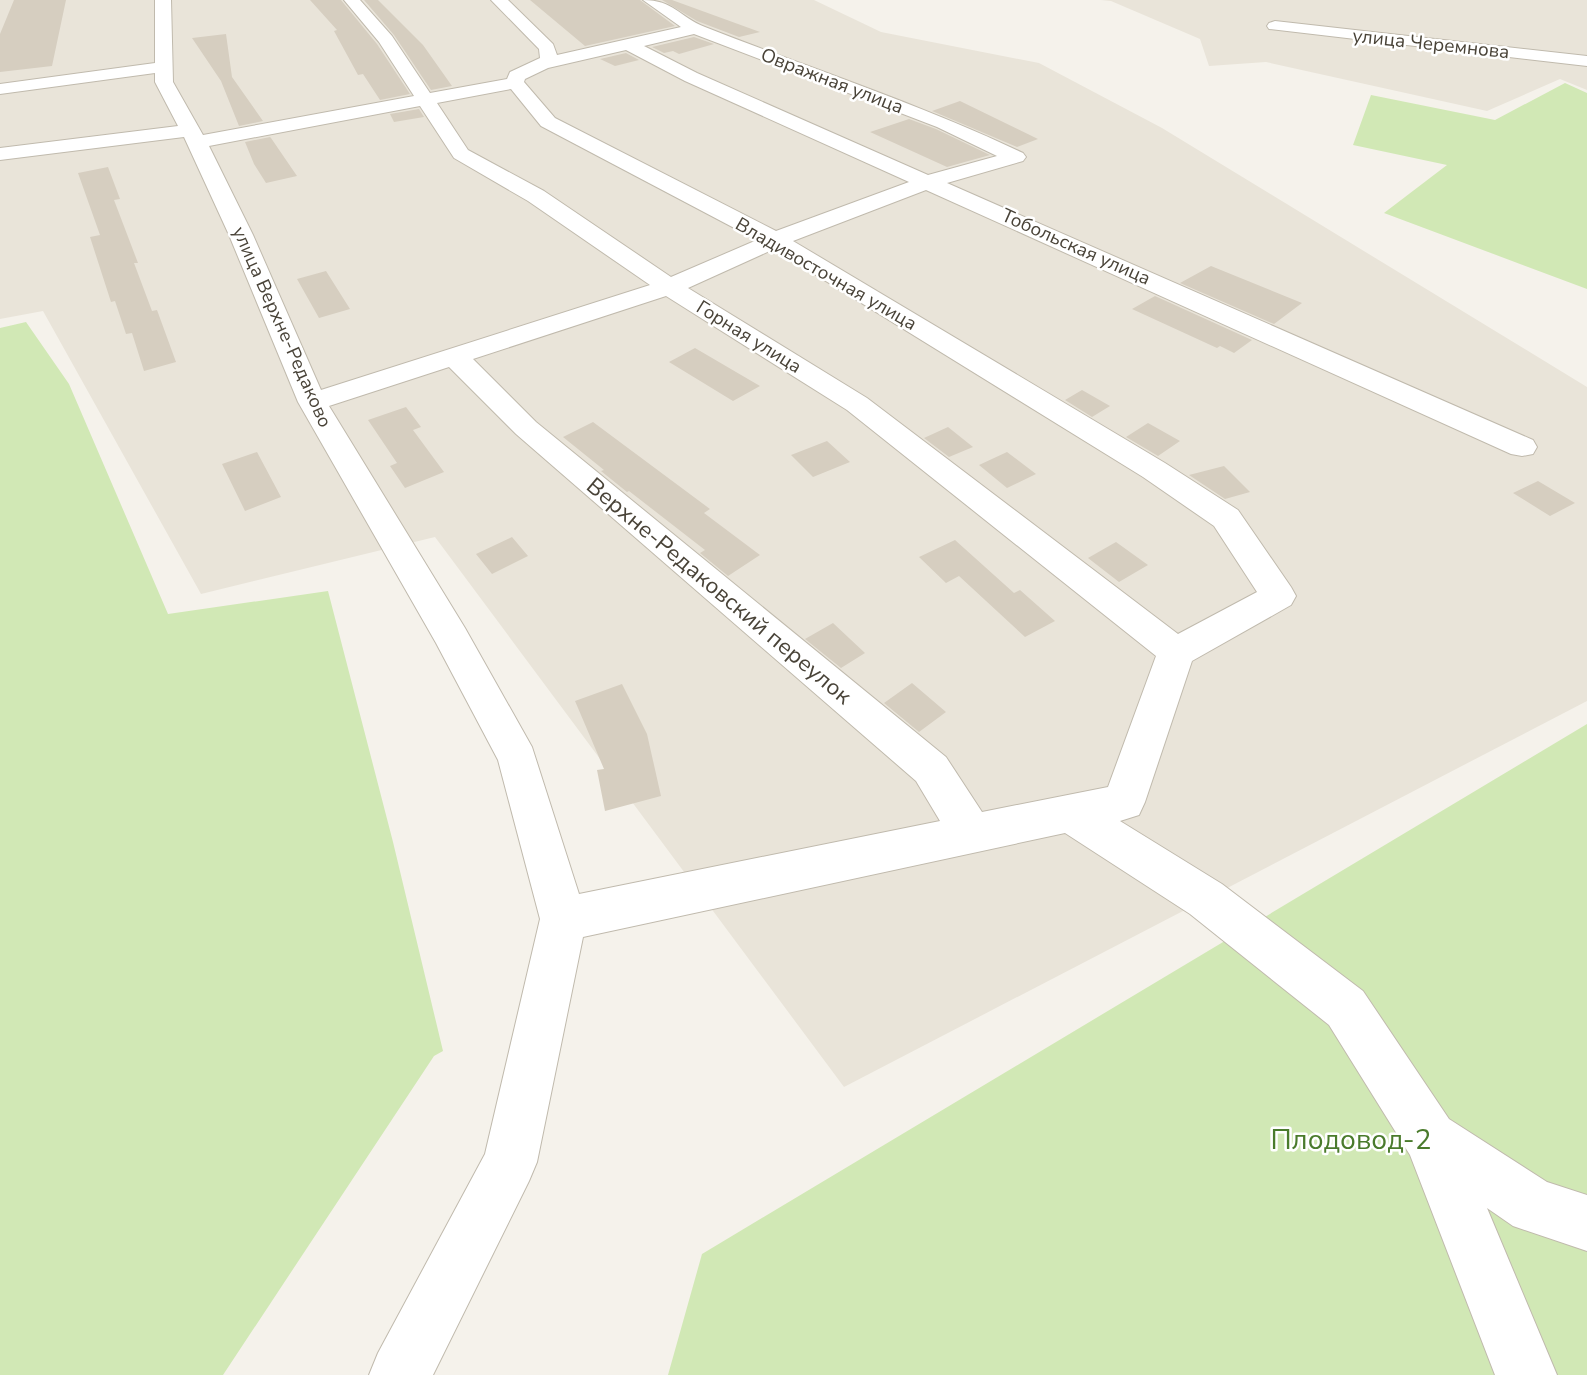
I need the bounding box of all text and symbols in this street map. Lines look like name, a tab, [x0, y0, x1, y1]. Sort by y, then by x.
street label: улица Черемнова	[1351, 23, 1511, 65]
street label: Овражная улица	[757, 42, 907, 120]
street label: Тобольская улица	[997, 202, 1155, 292]
street label: Владивосточная улица	[730, 211, 922, 337]
street label: улица Верхне-Редаково	[226, 222, 338, 432]
street label: Горная улица	[691, 294, 807, 380]
street label: Верхне-Редаковский переулок	[580, 471, 859, 712]
park label: Плодовод-2	[1270, 1121, 1432, 1159]

